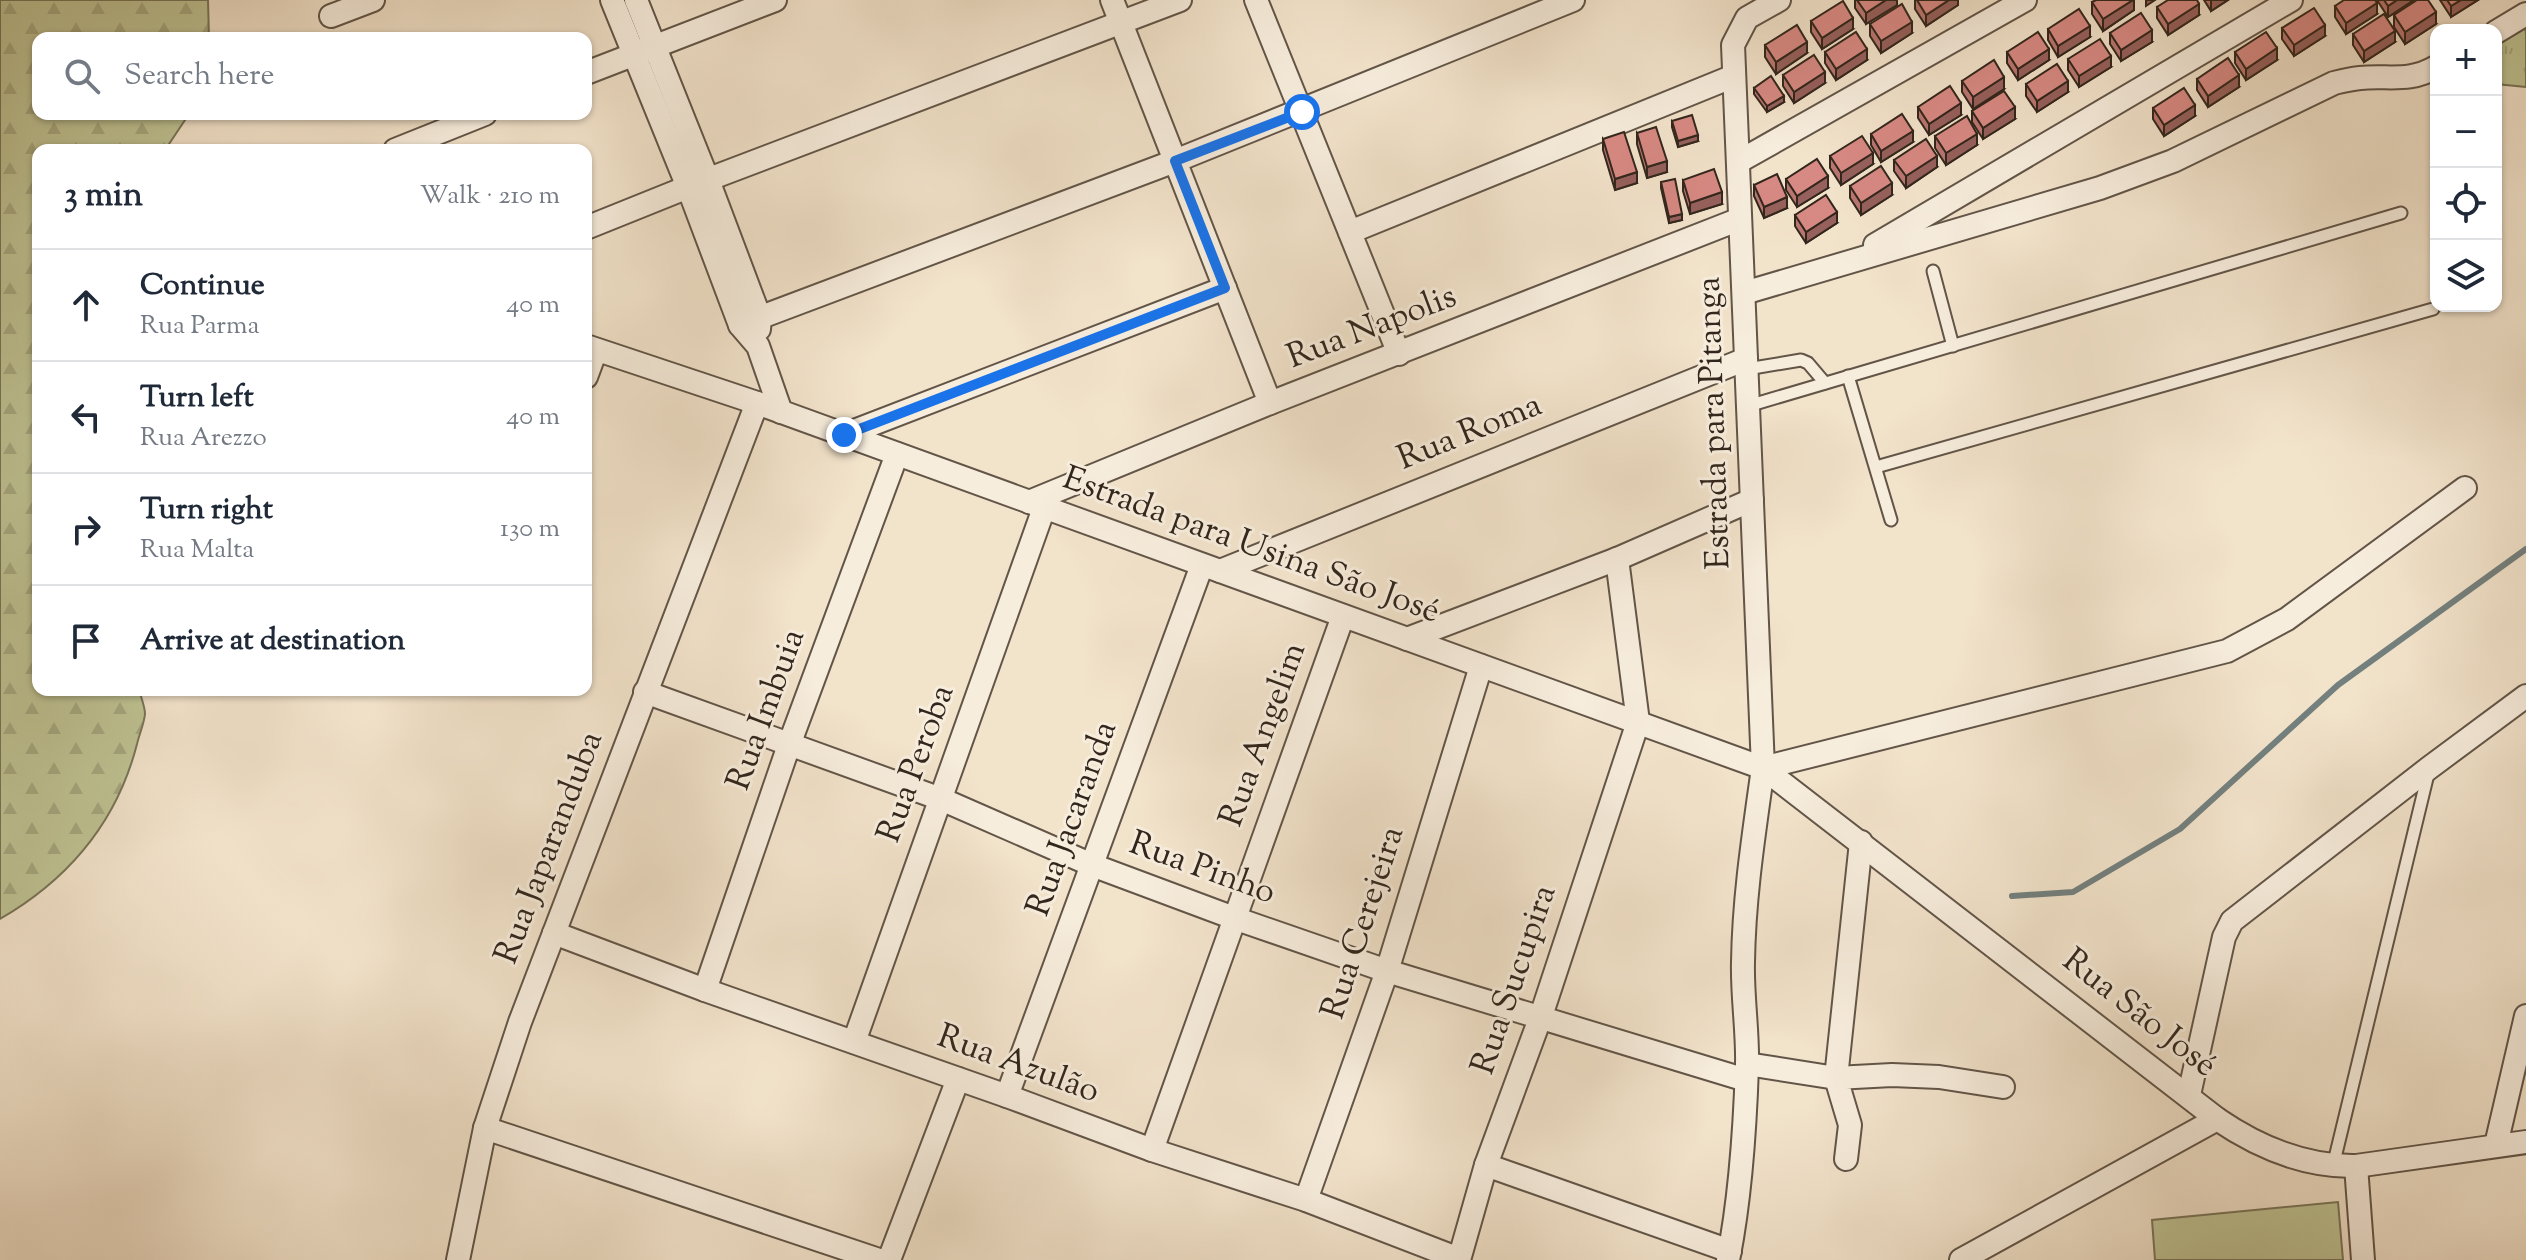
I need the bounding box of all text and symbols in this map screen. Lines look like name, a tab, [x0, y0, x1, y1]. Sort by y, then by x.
map controls	[2430, 24, 2502, 312]
button: +	[2430, 24, 2502, 96]
search box	[32, 32, 592, 120]
icon: search	[60, 54, 104, 98]
text: Search here	[124, 55, 274, 98]
route start	[1284, 94, 1320, 130]
button: −	[2430, 96, 2502, 168]
button: locate	[2430, 168, 2502, 240]
text: 3 min	[64, 172, 143, 221]
text: Walk · 210 m	[420, 178, 560, 215]
button: layers	[2430, 240, 2502, 312]
text: Continue	[140, 265, 265, 308]
street label: Rua Napolis	[1280, 273, 1464, 383]
street label: Estrada para Pitanga	[1685, 276, 1745, 570]
icon: ahead	[64, 283, 108, 327]
text: 40 m	[506, 287, 560, 324]
text: Rua Parma	[140, 308, 260, 345]
text: Turn left	[140, 377, 254, 420]
street label: Rua Roma	[1390, 382, 1550, 484]
icon: left	[64, 395, 108, 439]
text: 40 m	[506, 399, 560, 436]
route end	[826, 417, 862, 453]
text: Rua Arezzo	[140, 420, 267, 457]
street label: Estrada para Usina São José	[1056, 455, 1446, 637]
text: Turn right	[140, 489, 273, 532]
icon: right	[64, 507, 108, 551]
text: 130 m	[500, 511, 560, 548]
text: Rua Malta	[140, 532, 254, 569]
icon: arrive	[64, 619, 108, 663]
text: Arrive at destination	[140, 620, 405, 663]
street label: Rua Imbuia	[715, 623, 819, 797]
street label: Rua Angelim	[1208, 636, 1320, 834]
street label: Rua Peroba	[866, 678, 968, 850]
street label: Rua Jacaranda	[1015, 714, 1131, 924]
street label: Rua Japaranduba	[483, 724, 617, 972]
street label: Rua Pinho	[1122, 820, 1282, 918]
street label: Rua Cerejeira	[1310, 820, 1418, 1026]
street label: Rua Sucupira	[1460, 879, 1570, 1081]
street label: Rua São José	[2051, 938, 2227, 1090]
street label: Rua Azulão	[930, 1013, 1106, 1117]

